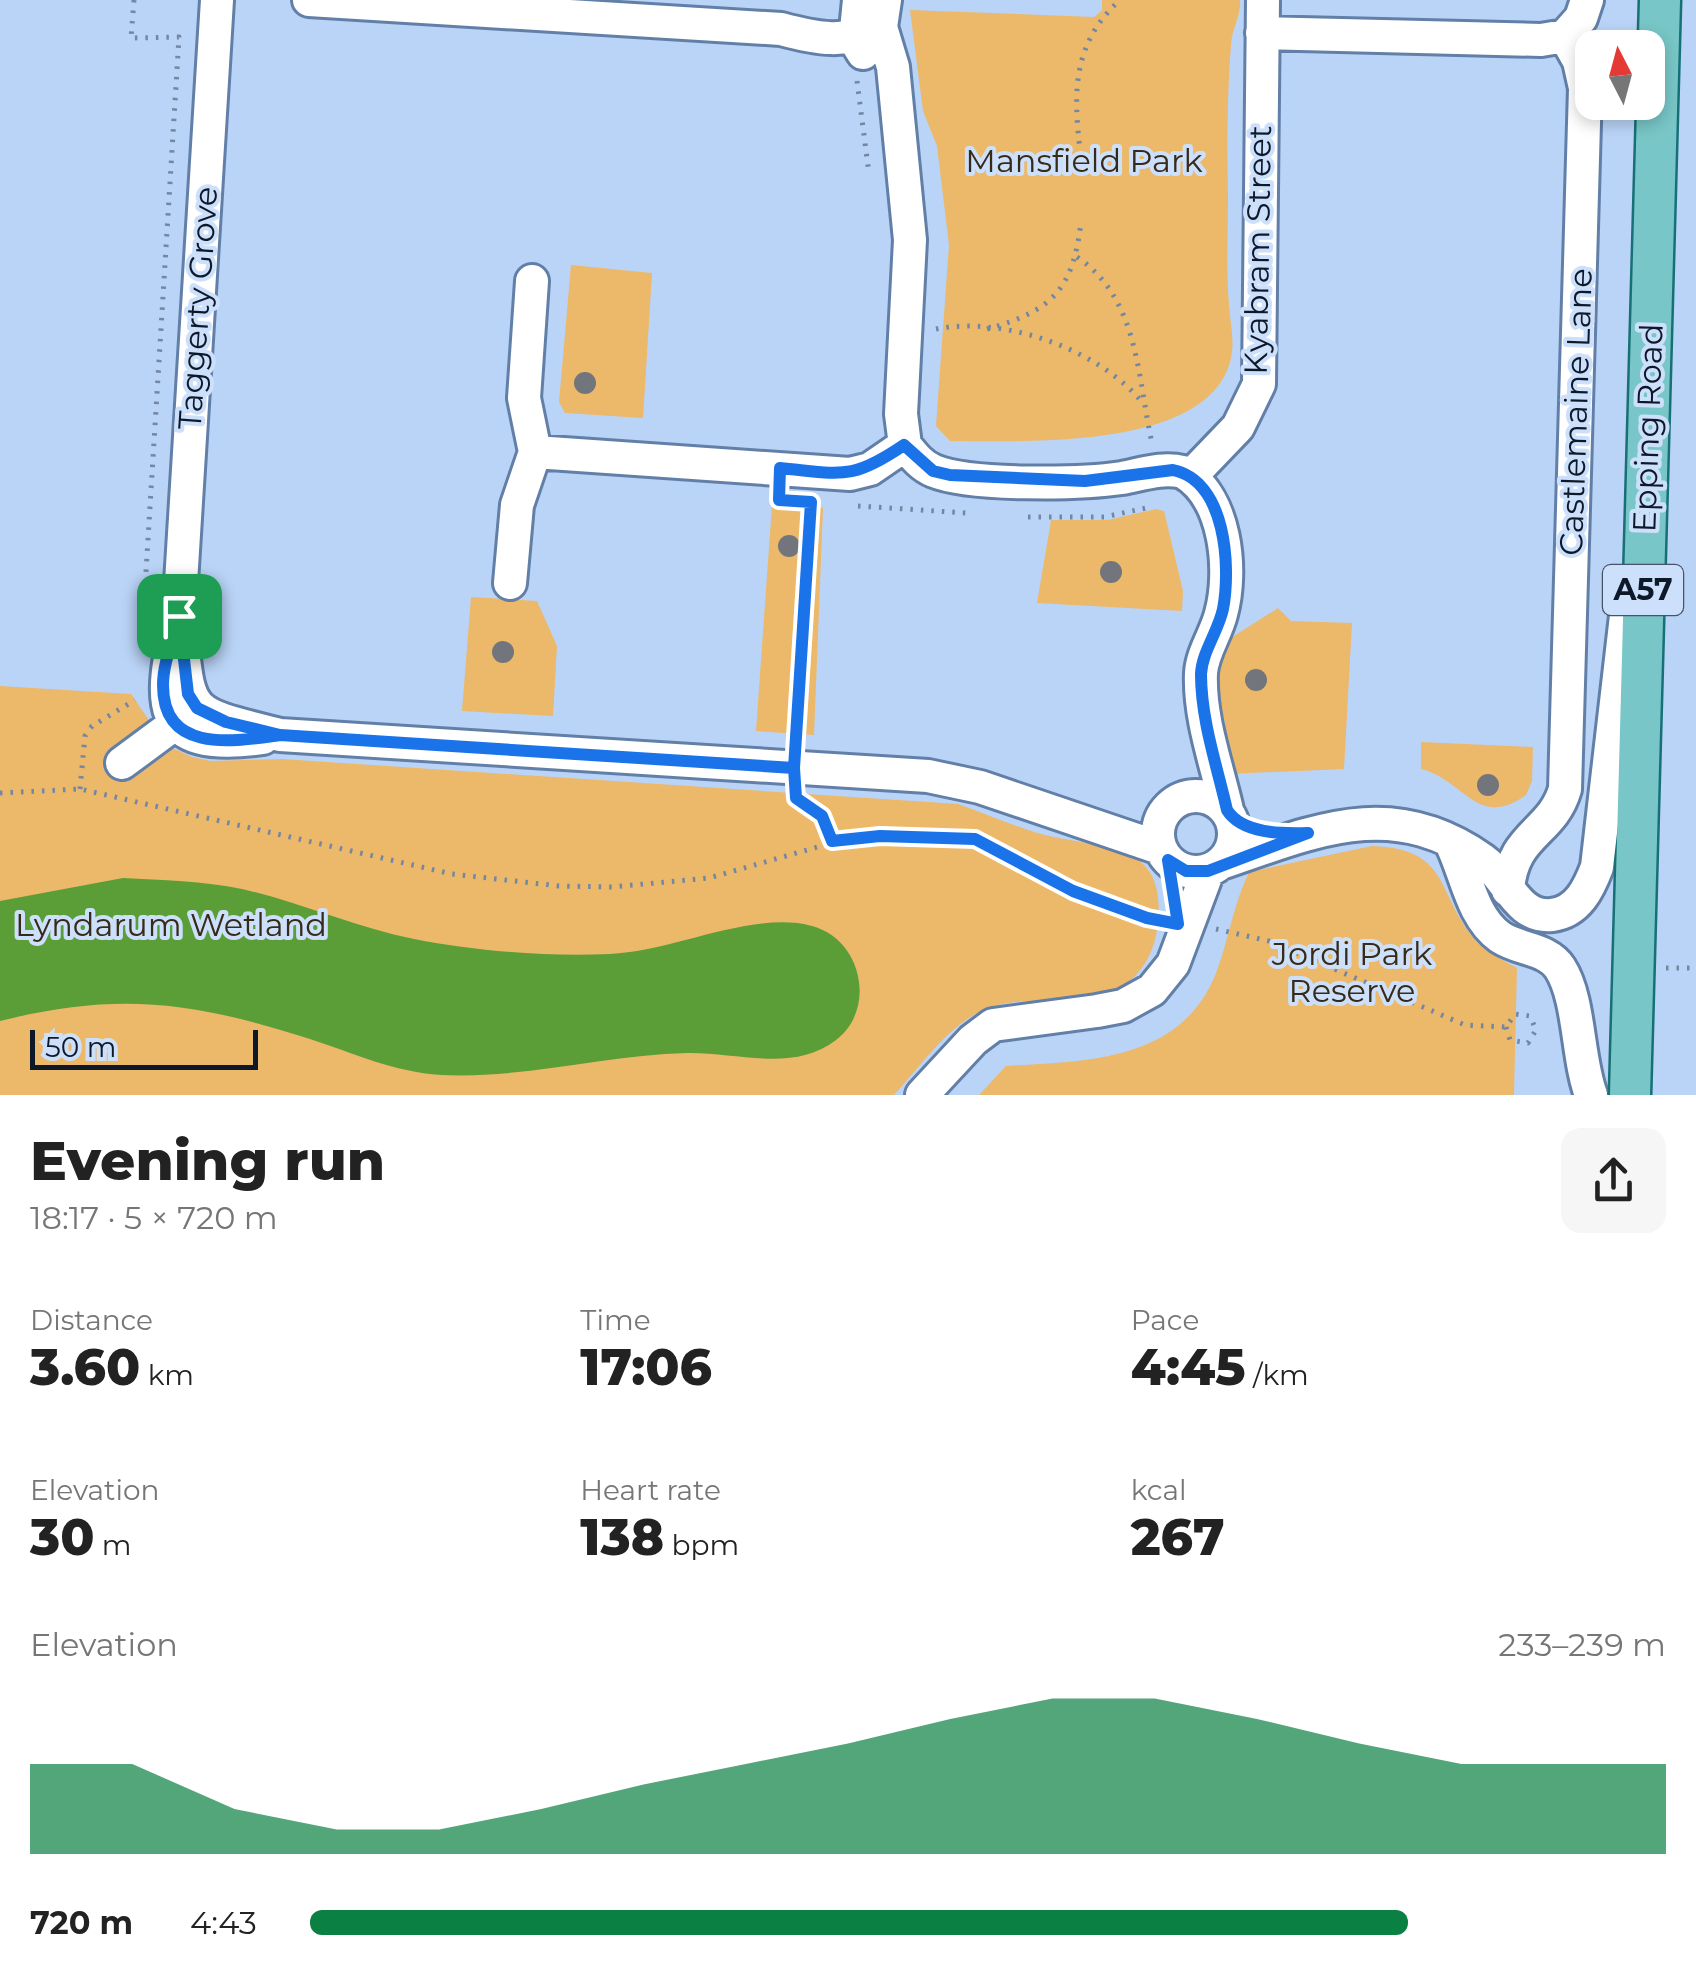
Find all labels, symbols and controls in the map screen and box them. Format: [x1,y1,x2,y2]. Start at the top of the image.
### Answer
north arrow [1575,30,1665,120]
map controls [1575,30,1665,120]
street label: Kyabram Street [1236,125,1279,375]
park label: Mansfield Park [965,141,1203,180]
street label: Taggerty Grove [170,185,225,431]
street label: Castlemaine Lane [1551,268,1600,556]
street label: Epping Road [1624,323,1671,533]
road number: A57 [1603,565,1683,615]
pin [137,574,222,659]
icon: arrive [152,589,207,644]
park label: Lyndarum Wetland [15,905,327,944]
park label: Jordi Park Reserve [1271,934,1432,1010]
scale bar [30,1025,258,1070]
text: 50 m [45,1030,116,1064]
text: Evening run [30,1127,385,1194]
button: share [1561,1128,1666,1233]
text: 18:17 · 5 × 720 m [30,1198,278,1237]
text: Distance [30,1303,153,1337]
text: Time [580,1303,651,1337]
text: Pace [1131,1303,1199,1337]
text: 3.60 [30,1337,140,1398]
text: 17:06 [580,1337,712,1398]
text: 4:45 [1131,1337,1246,1398]
text: km [140,1358,194,1392]
text: /km [1246,1358,1309,1392]
text: Elevation [30,1473,159,1507]
text: Heart rate [580,1473,721,1507]
text: kcal [1131,1473,1187,1507]
text: 30 [30,1507,94,1568]
text: 138 [580,1507,664,1568]
text: 267 [1131,1507,1225,1568]
text: m [94,1528,131,1562]
text: bpm [664,1528,739,1562]
text: Elevation [30,1625,178,1664]
text: 233–239 m [1498,1625,1666,1664]
text: 720 m [30,1903,133,1942]
text: 4:43 [190,1903,257,1942]

